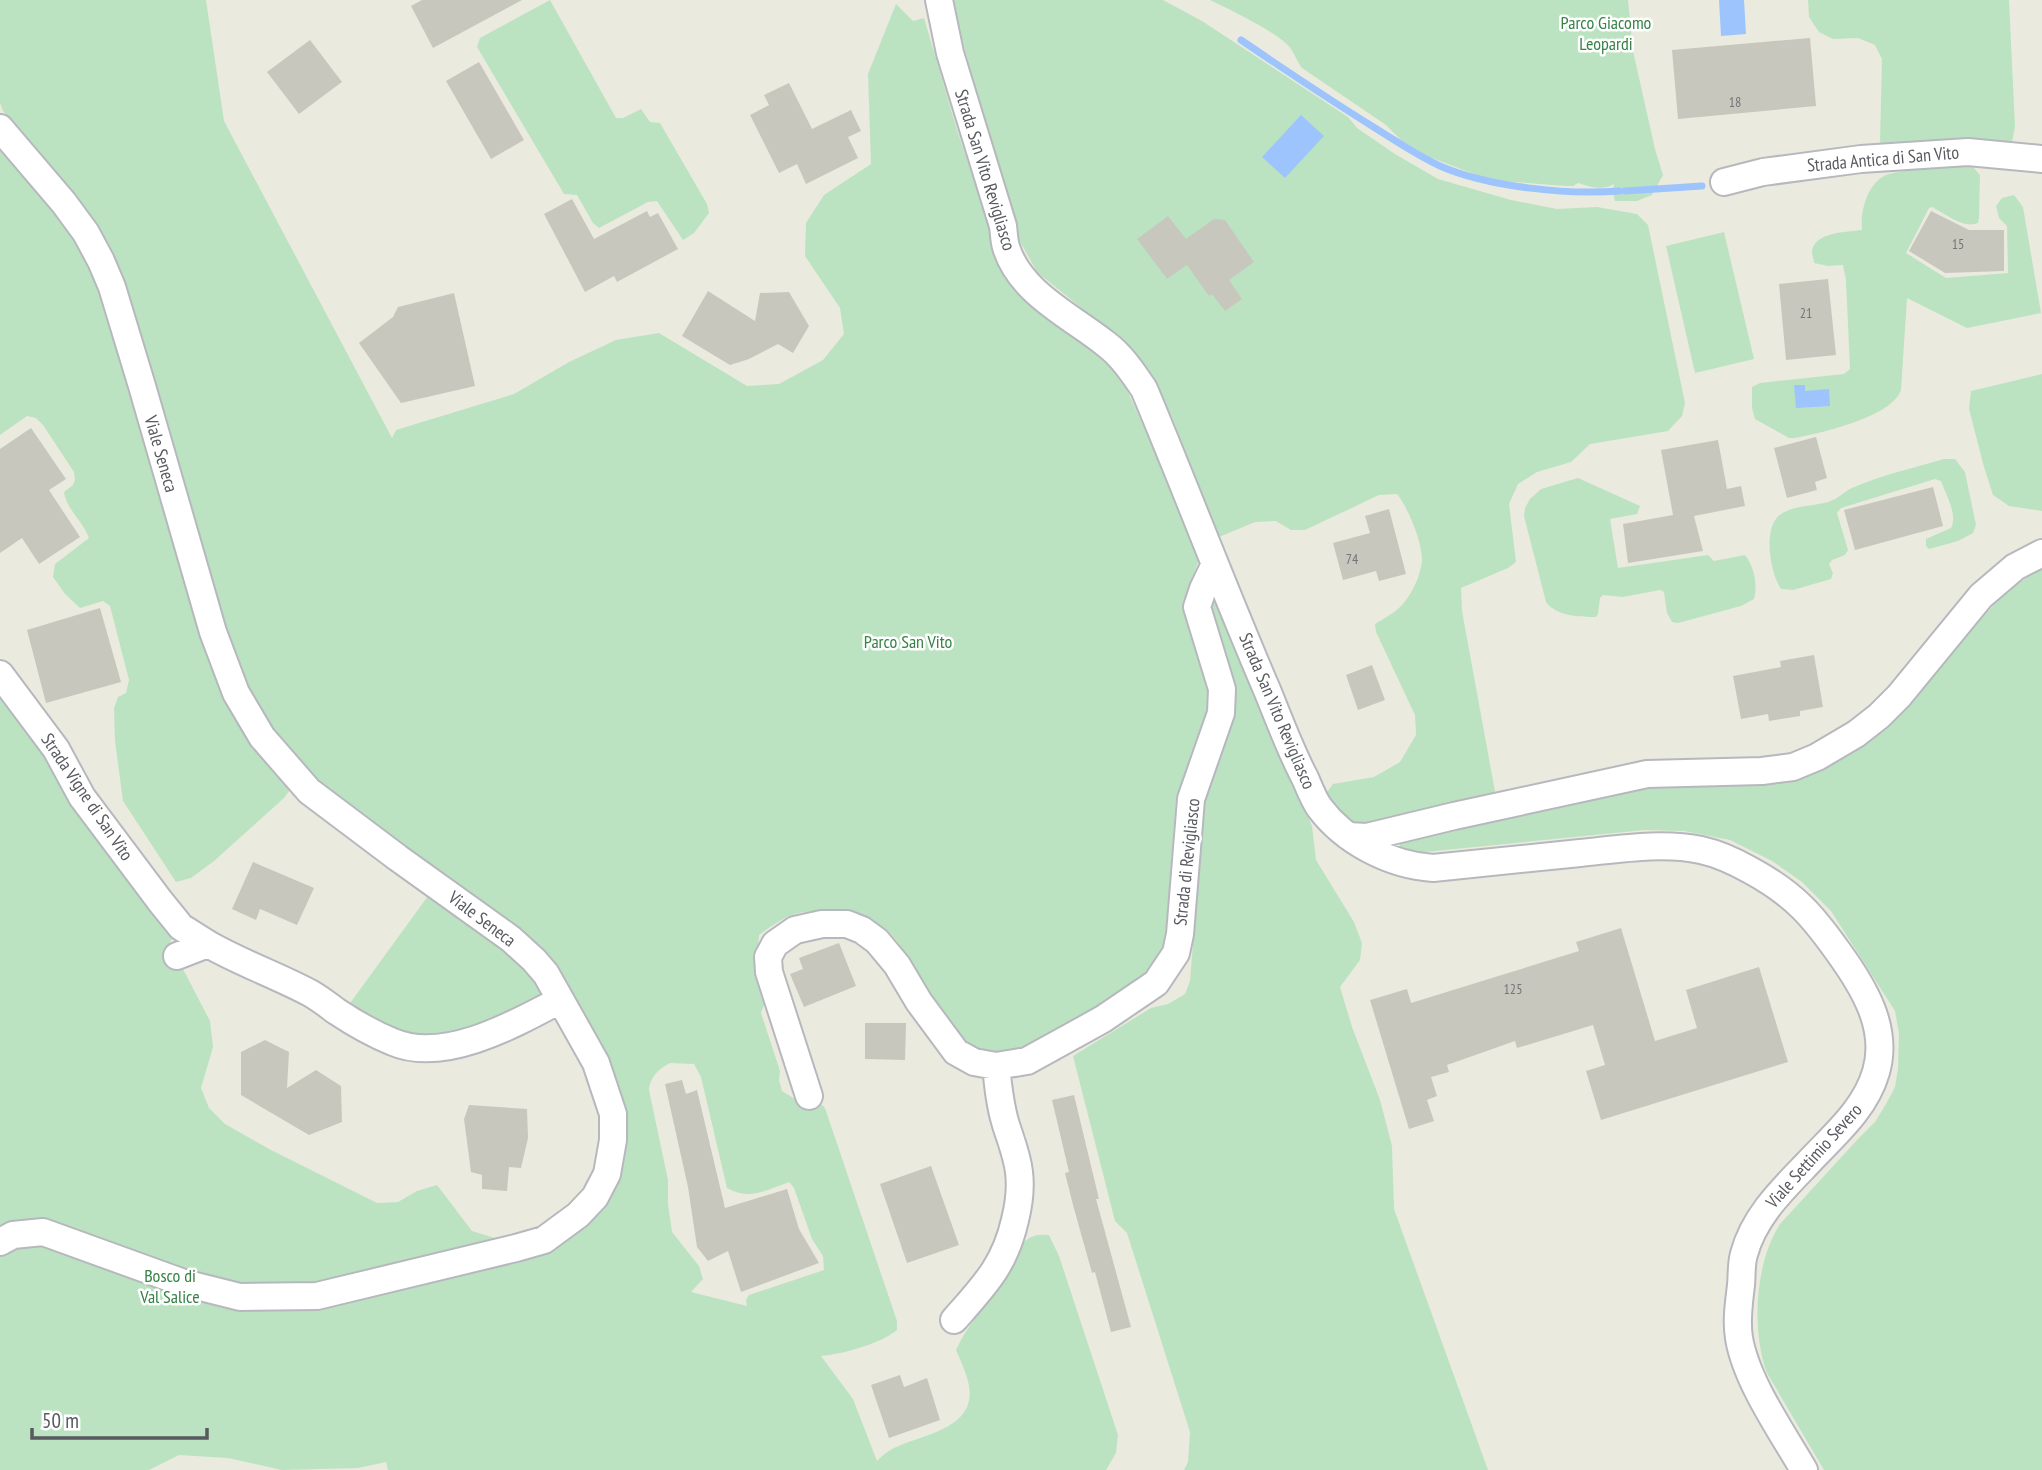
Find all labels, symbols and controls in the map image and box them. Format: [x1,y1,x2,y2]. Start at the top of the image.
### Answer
park label: Parco Giacomo Leopardi [1561,11,1652,55]
street label: Strada San Vito Revigliasco [950,86,1021,253]
house number: 18 [1729,93,1741,111]
street label: Strada Antica di San Vito [1806,140,1960,177]
house number: 15 [1952,235,1964,253]
house number: 21 [1800,304,1812,322]
street label: Viale Seneca [139,412,183,495]
house number: 74 [1346,550,1359,568]
street label: Strada San Vito Revigliasco [1234,629,1321,793]
park label: Parco San Vito [864,630,952,653]
street label: Strada Vigne di San Vito [36,729,139,865]
street label: Strada di Revigliasco [1168,797,1205,927]
street label: Viale Seneca [443,885,521,952]
house number: 125 [1504,980,1522,998]
street label: Viale Settimio Severo [1760,1098,1867,1214]
park label: Bosco di Val Salice [139,1264,200,1308]
scale bar [32,1396,206,1440]
text: 50 m [42,1407,79,1434]

